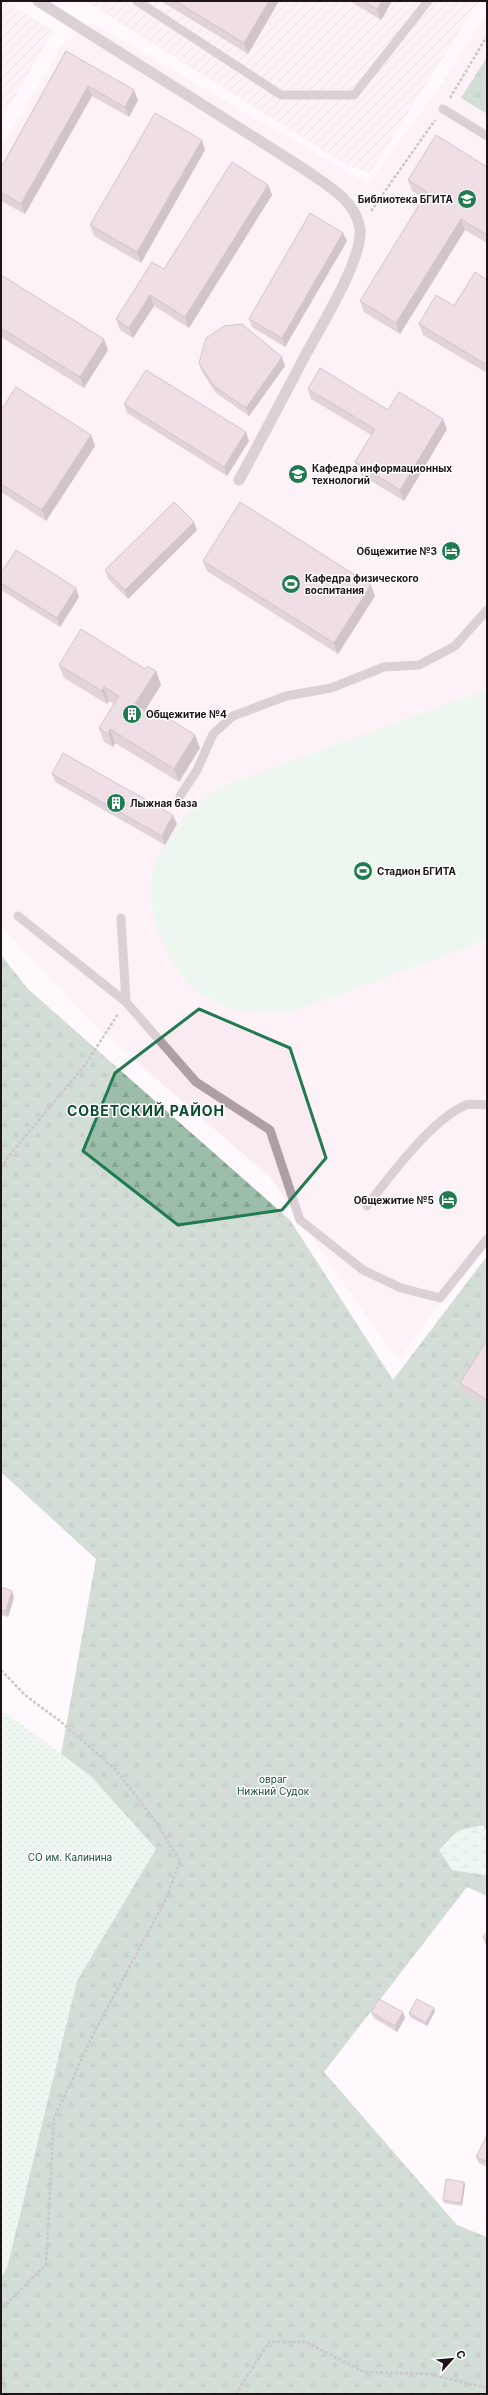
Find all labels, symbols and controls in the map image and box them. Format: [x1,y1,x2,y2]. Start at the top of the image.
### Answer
school or university icon: Библиотека БГИТА [456,188,478,210]
place label: Библиотека БГИТА [358,193,454,205]
place label: Кафедра информационных технологий [312,462,452,486]
school or university icon: Кафедра информационных технологий [287,463,309,485]
hotel icon: Общежитие №3 [440,540,462,562]
place label: Общежитие №3 [357,545,437,557]
place label: Кафедра физического воспитания [305,572,419,596]
sports icon: Кафедра физического воспитания [280,573,302,595]
building icon: Общежитие №4 [121,703,143,725]
place label: Общежитие №4 [146,708,227,720]
building icon: Лыжная база [105,792,127,814]
place label: Лыжная база [130,797,197,809]
sports icon: Стадион БГИТА [352,860,374,882]
place label: Стадион БГИТА [377,865,457,877]
district label: СОВЕТСКИЙ РАЙОН [67,1101,225,1119]
hotel icon: Общежитие №5 [437,1189,459,1211]
place label: Общежитие №5 [354,1194,434,1206]
park label: овраг Нижний Судок [237,1773,310,1797]
park label: СО им. Калинина [28,1851,112,1863]
north arrow [432,2339,472,2379]
text: С [453,2348,469,2361]

